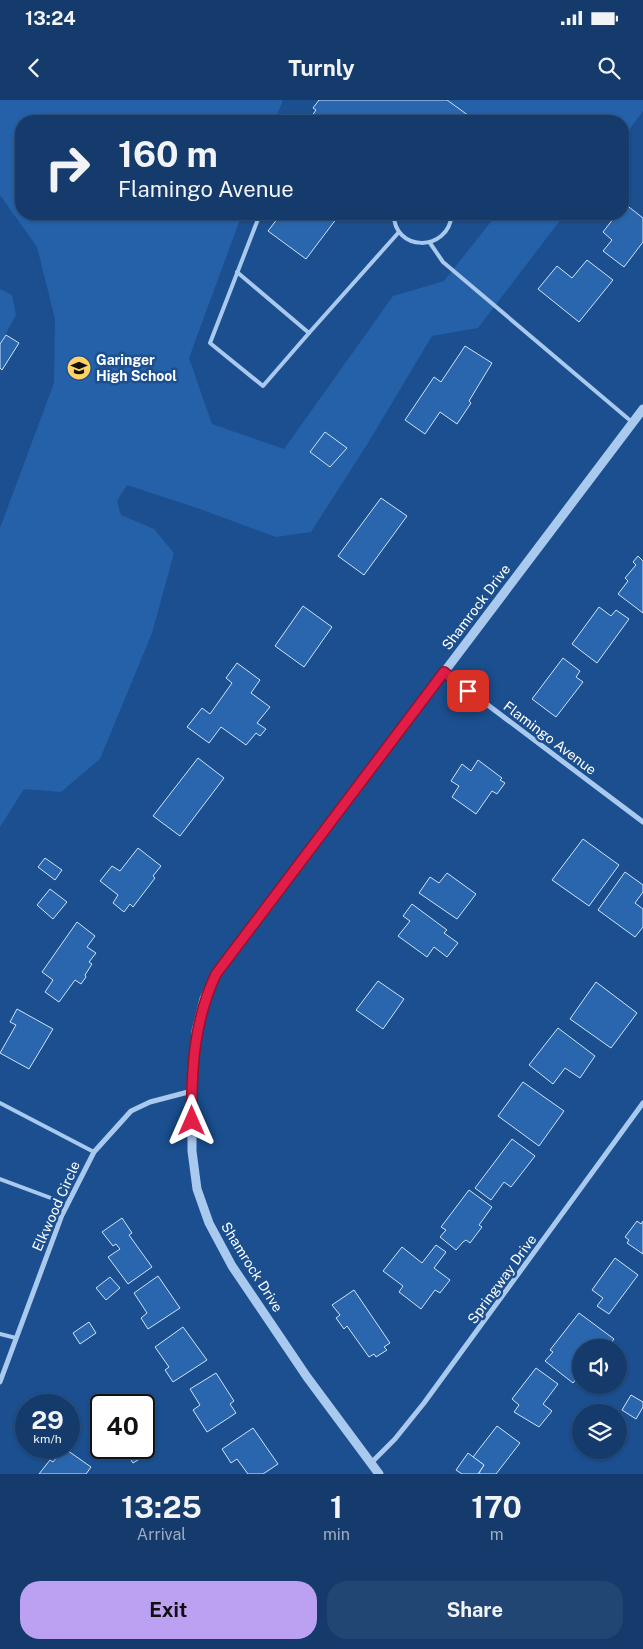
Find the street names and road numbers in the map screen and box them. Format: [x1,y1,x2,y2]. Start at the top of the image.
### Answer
street label: Shamrock Drive [439,561,513,653]
street label: Flamingo Avenue [501,698,599,778]
street label: Elkwood Circle [29,1158,83,1254]
street label: Shamrock Drive [218,1219,286,1315]
street label: Springway Drive [464,1231,540,1327]

